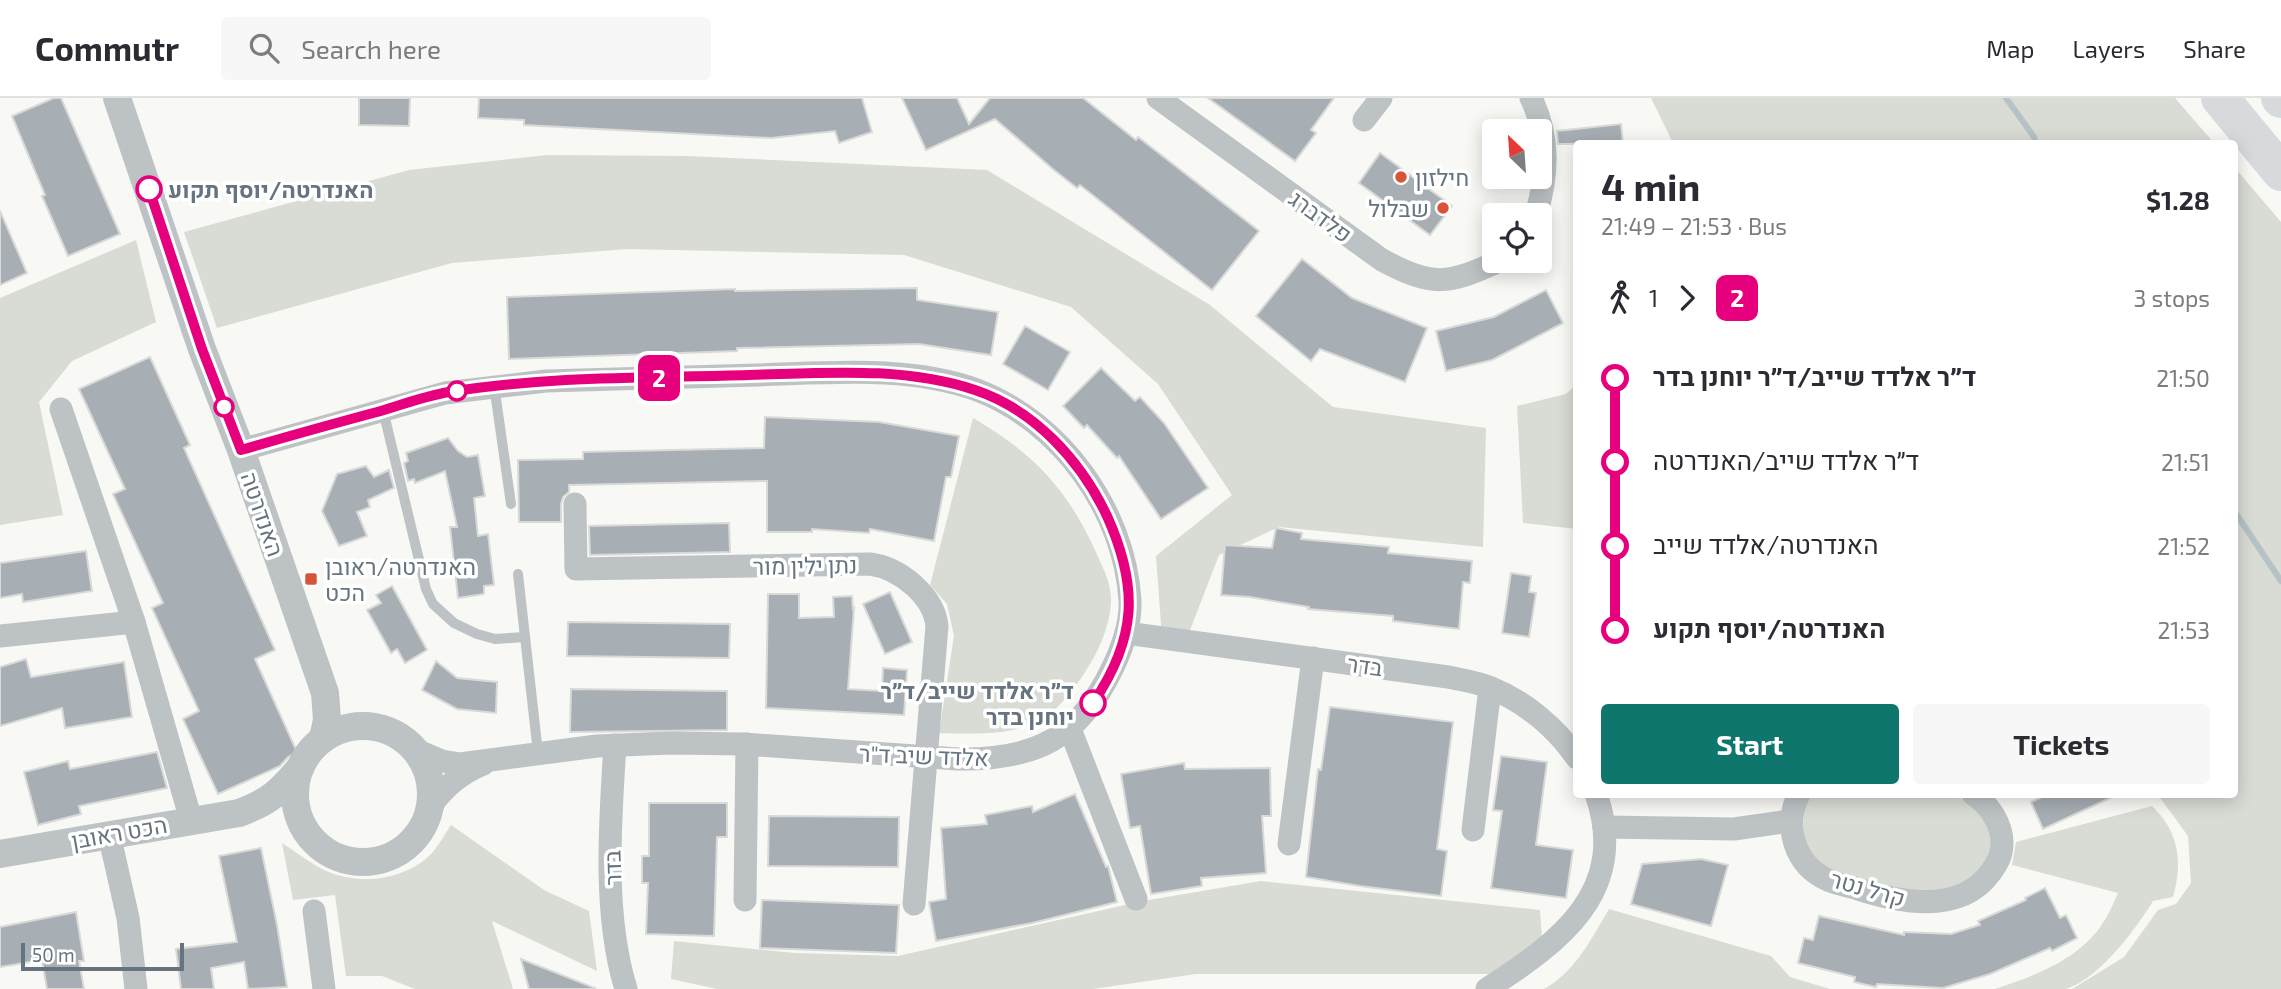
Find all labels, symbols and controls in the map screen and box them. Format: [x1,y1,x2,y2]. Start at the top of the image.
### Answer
search box [221,17,711,80]
text: Commutr [35,28,179,68]
icon: search [245,29,283,67]
text: Search here [301,33,441,64]
text: Map [1986,34,2034,63]
text: Layers [2072,34,2145,63]
text: Share [2183,34,2246,63]
north arrow [1482,119,1552,189]
map controls [1482,119,1552,273]
place label: חילזון [1415,163,1469,191]
text: 4 min [1601,163,1700,209]
marker: חילזון [1393,169,1409,185]
place label: האנדרטה/יוסף תקוע [168,175,374,203]
marker: האנדרטה/יוסף תקוע [136,176,162,202]
street label: פלדברג [1284,184,1358,248]
text: $1.28 [2146,184,2210,215]
place label: שבלול [1368,194,1429,222]
marker: שבלול [1435,200,1451,216]
button: locate [1482,203,1552,273]
text: 21:49 – 21:53 · Bus [1601,212,1787,240]
icon: walk [1601,279,1639,317]
icon: forward [1668,279,1706,317]
text: 2 [1730,283,1744,312]
text: 1 [1649,284,1658,312]
text: 3 stops [2134,284,2210,312]
line badge: 2 [636,355,682,401]
text: ד״ר אלדד שייב/ד״ר יוחנן בדר [1653,360,1976,391]
text: 2 [652,363,666,392]
text: 21:50 [2156,364,2210,392]
unlabelled marker [447,381,467,401]
unlabelled marker [214,397,234,417]
text: ד״ר אלדד שייב/האנדרטה [1653,444,1919,475]
text: 21:51 [2161,448,2210,476]
street label: האנדרטה [236,468,290,560]
text: האנדרטה/אלדד שייב [1653,528,1878,559]
text: 21:52 [2157,532,2210,560]
street label: נתן ילין מור [752,550,858,580]
place label: האנדרטה/ראובן הכט [325,552,476,606]
marker: האנדרטה/ראובן הכט [303,571,319,587]
text: האנדרטה/יוסף תקוע [1653,612,1885,643]
text: 21:53 [2157,616,2210,644]
street label: בדר [1346,649,1384,681]
place label: ד״ר אלדד שייב/ד״ר יוחנן בדר [881,676,1074,730]
marker: ד״ר אלדד שייב/ד״ר יוחנן בדר [1080,690,1106,716]
button: Start [1601,704,1899,784]
button: Tickets [1913,704,2210,784]
street label: אלדד שיב ד"ר [859,739,989,771]
street label: הכט ראובן [69,810,169,854]
street label: בדר [597,850,627,886]
street label: קרל נטר [1827,864,1909,912]
scale bar [21,940,184,972]
text: 50 m [32,943,75,966]

